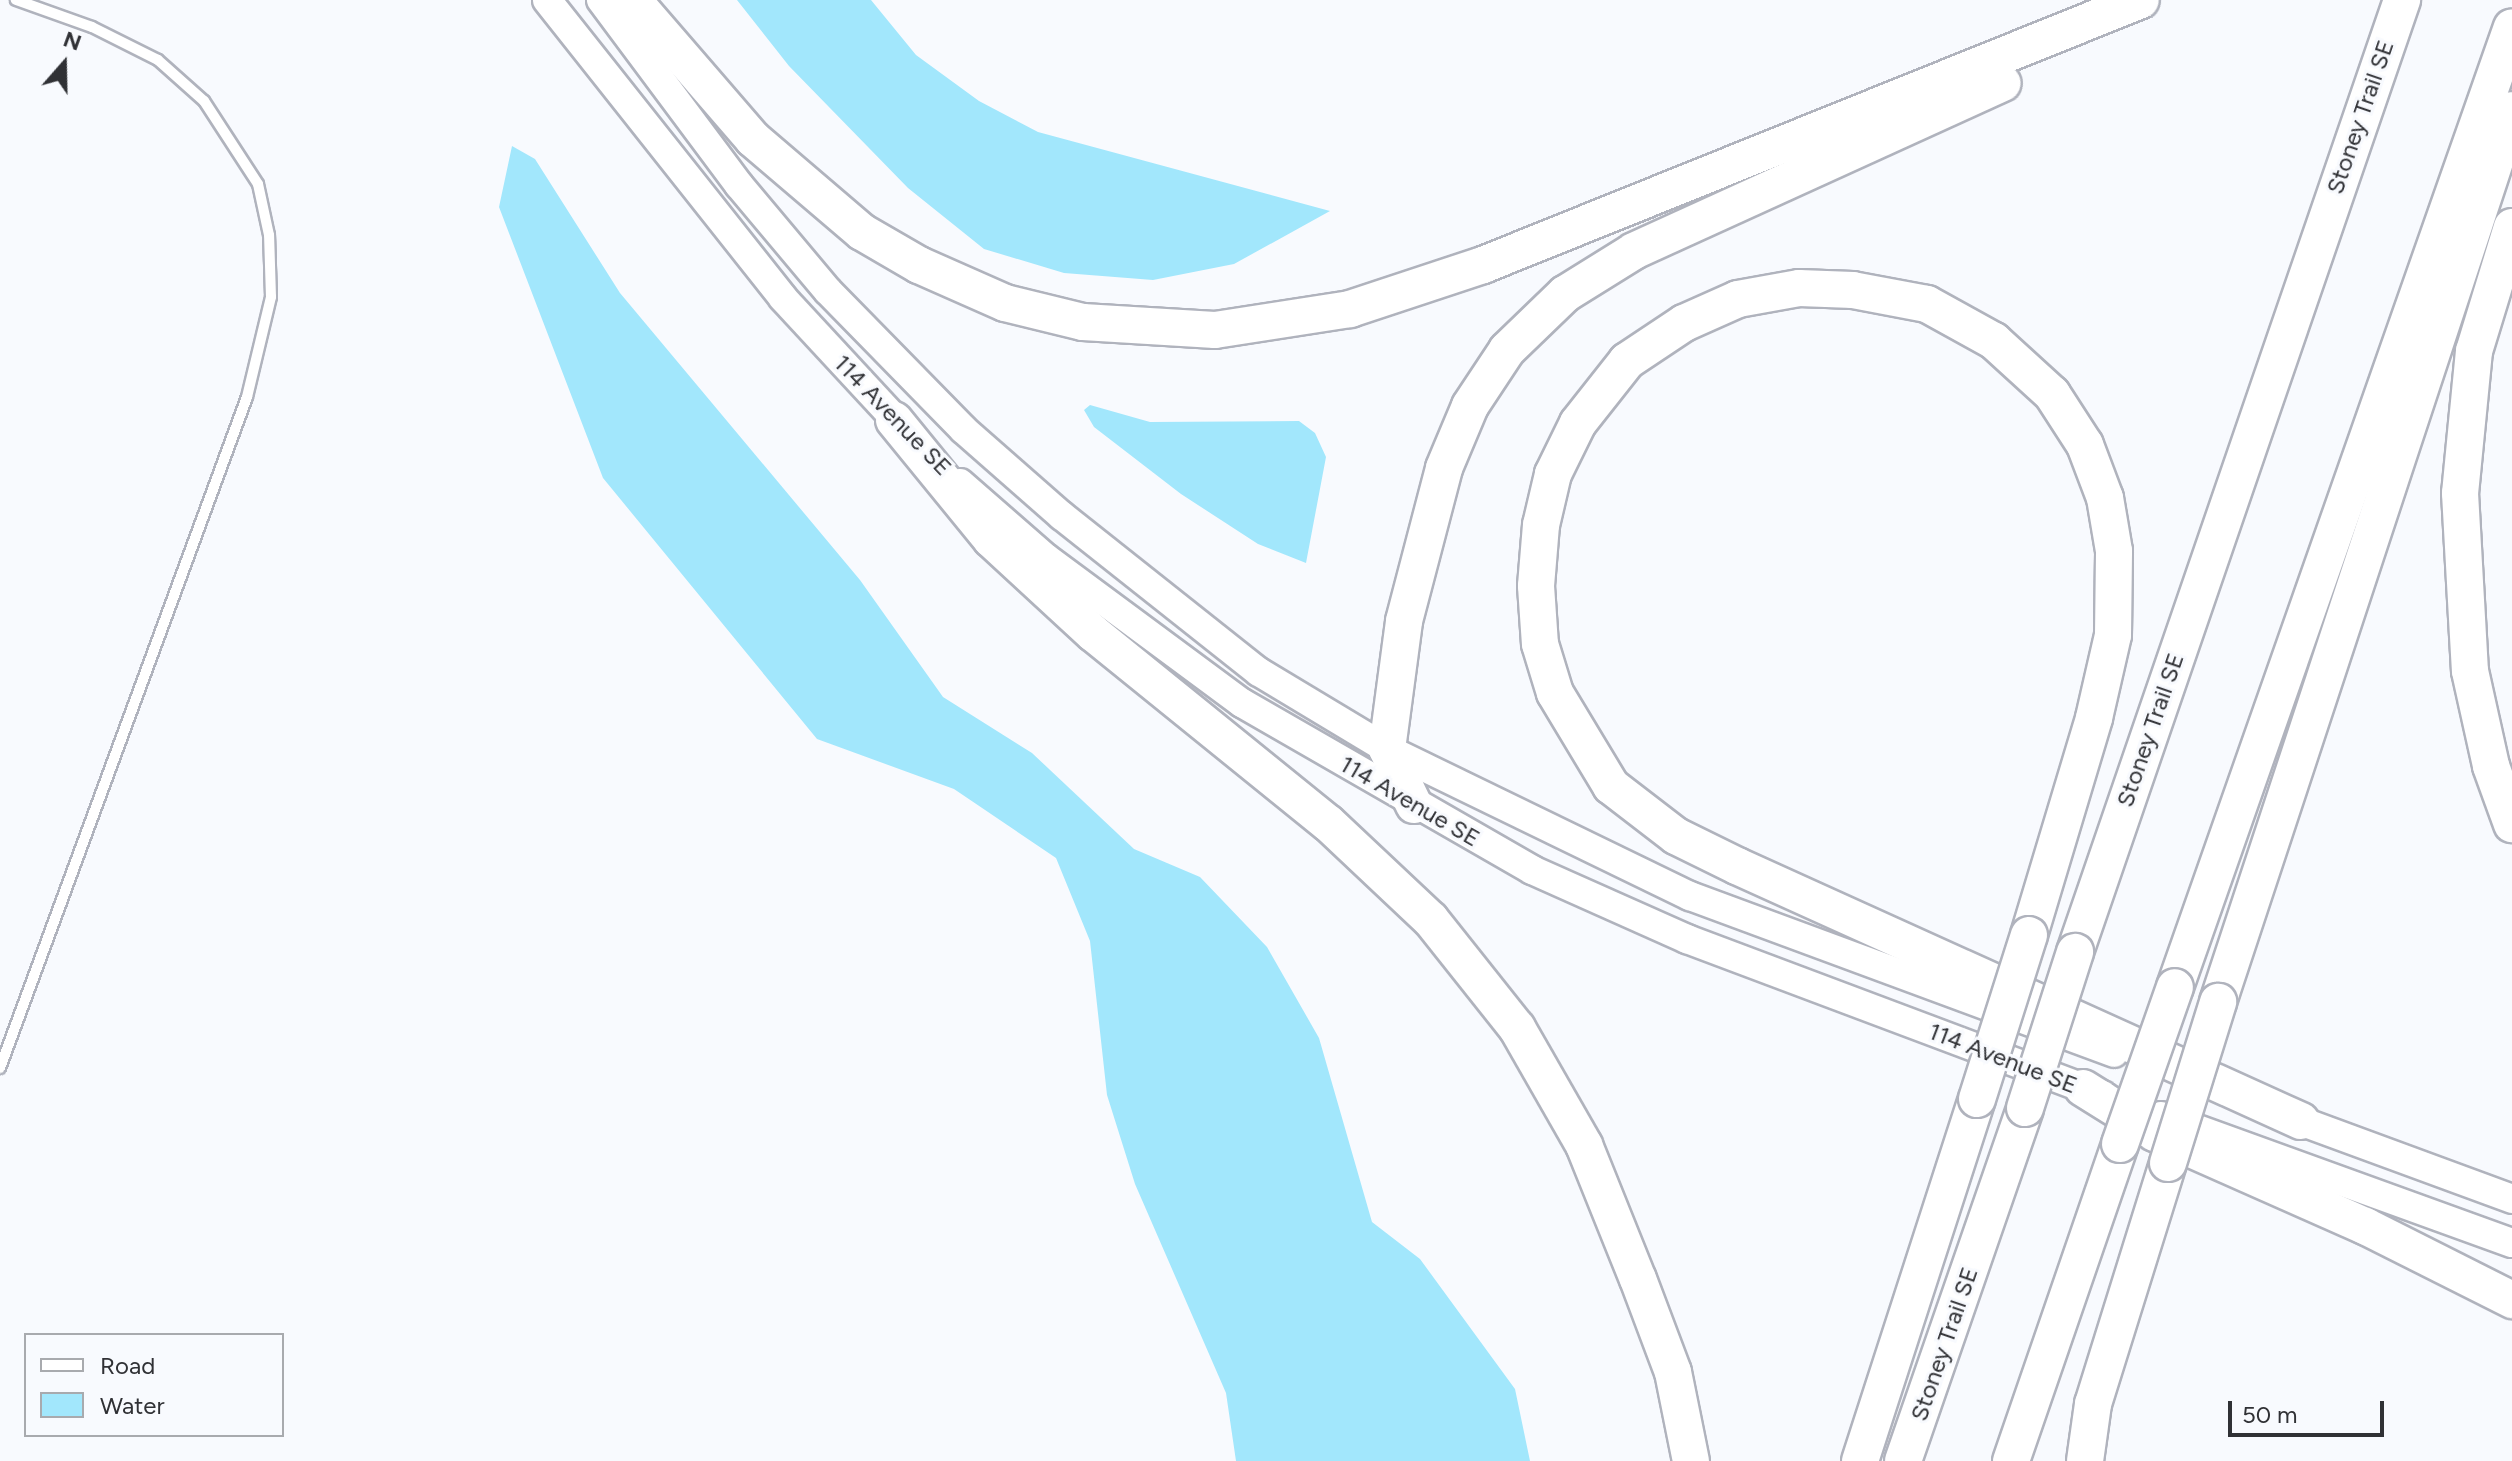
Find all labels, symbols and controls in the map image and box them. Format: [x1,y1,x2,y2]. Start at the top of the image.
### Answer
north arrow [24,24,104,104]
text: N [60,25,85,57]
street label: Stoney Trail SE [2320,36,2400,198]
street label: 114 Avenue SE [828,349,958,481]
street label: Stoney Trail SE [2110,649,2190,811]
street label: 114 Avenue SE [1335,749,1485,853]
street label: 114 Avenue SE [1925,1016,2081,1100]
street label: Stoney Trail SE [1904,1263,1984,1425]
legend [24,1333,284,1437]
text: Road [100,1351,155,1380]
scale bar [2232,1385,2388,1435]
text: Water [100,1391,165,1420]
text: 50 m [2242,1400,2298,1429]

